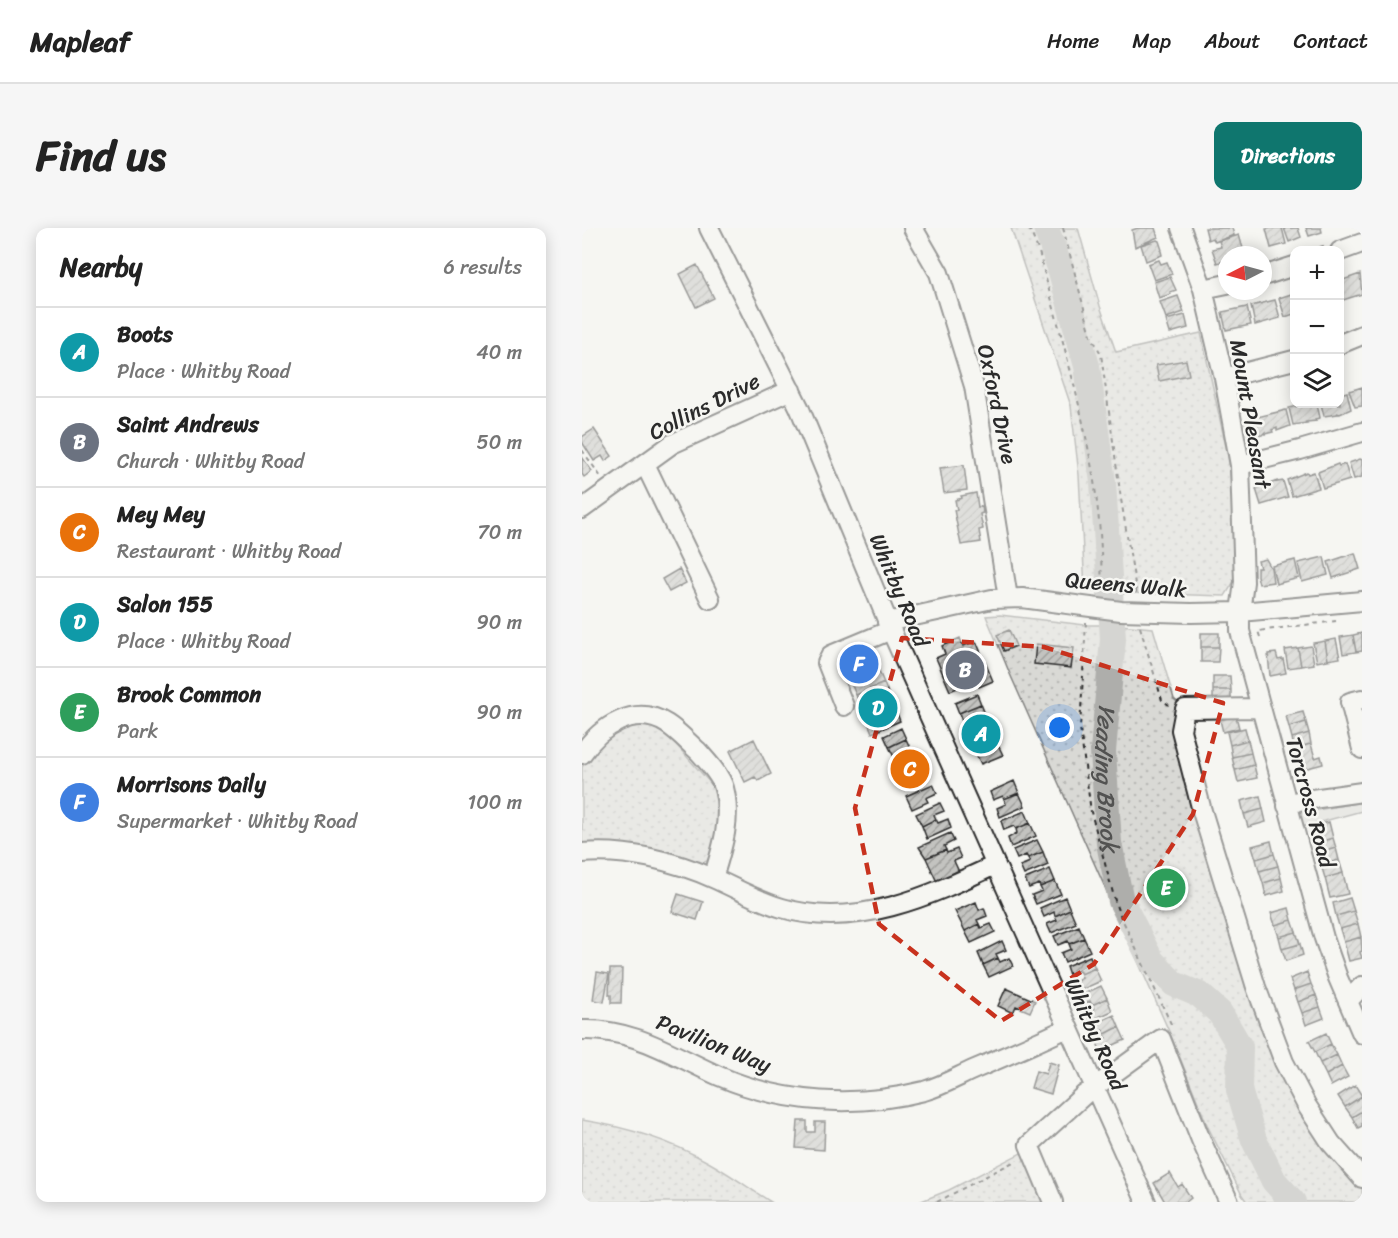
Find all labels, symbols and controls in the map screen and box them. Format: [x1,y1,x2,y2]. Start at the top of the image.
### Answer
text: Mapleaf [30,17,130,66]
text: Home [1047,22,1099,60]
text: Map [1132,22,1171,60]
text: About [1204,22,1261,60]
text: Contact [1294,22,1368,60]
text: Find us [36,119,166,193]
button: Directions [1214,122,1362,190]
text: Nearby [60,244,142,290]
north arrow [1218,246,1272,300]
map controls [1290,246,1344,408]
button: + [1290,246,1344,300]
text: 6 results [443,250,522,285]
button: − [1290,300,1344,354]
text: Boots [117,315,173,354]
text: A [73,335,86,370]
text: 40 m [476,335,522,370]
street label: Mount Pleasant [1218,336,1283,493]
street label: Oxford Drive [966,341,1029,468]
text: Place · Whitby Road [117,354,290,389]
button: layers [1290,354,1344,408]
street label: Collins Drive [641,362,767,451]
text: Saint Andrews [117,405,259,444]
text: B [73,425,86,460]
text: 50 m [477,425,522,460]
text: Church · Whitby Road [117,444,304,479]
text: Mey Mey [117,495,205,534]
text: C [73,515,86,550]
text: 70 m [477,515,522,550]
street label: Whitby Road [858,527,942,654]
text: Restaurant · Whitby Road [117,534,341,569]
street label: Queens Walk [1064,560,1189,609]
text: Salon 155 [117,585,213,624]
text: D [74,605,85,640]
text: 90 m [477,605,522,640]
text: Place · Whitby Road [117,624,290,659]
pin: F [840,642,878,686]
pin: B [946,648,985,692]
text: Brook Common [117,675,261,714]
pin: D [858,686,898,730]
text: E [74,695,85,730]
text: 90 m [477,695,522,730]
water label: Yeading Brook [1081,703,1132,859]
pin: A [962,712,1000,756]
your location [1045,713,1074,742]
text: Park [117,714,158,749]
street label: Torcross Road [1274,732,1347,873]
pin: C [890,746,930,792]
text: Morrisons Daily [117,765,266,804]
text: F [74,785,85,820]
text: 100 m [468,785,522,820]
text: Supermarket · Whitby Road [117,804,357,839]
pin: E [1146,866,1186,910]
street label: Whitby Road [1053,971,1138,1098]
street label: Pavilion Way [650,1003,778,1084]

